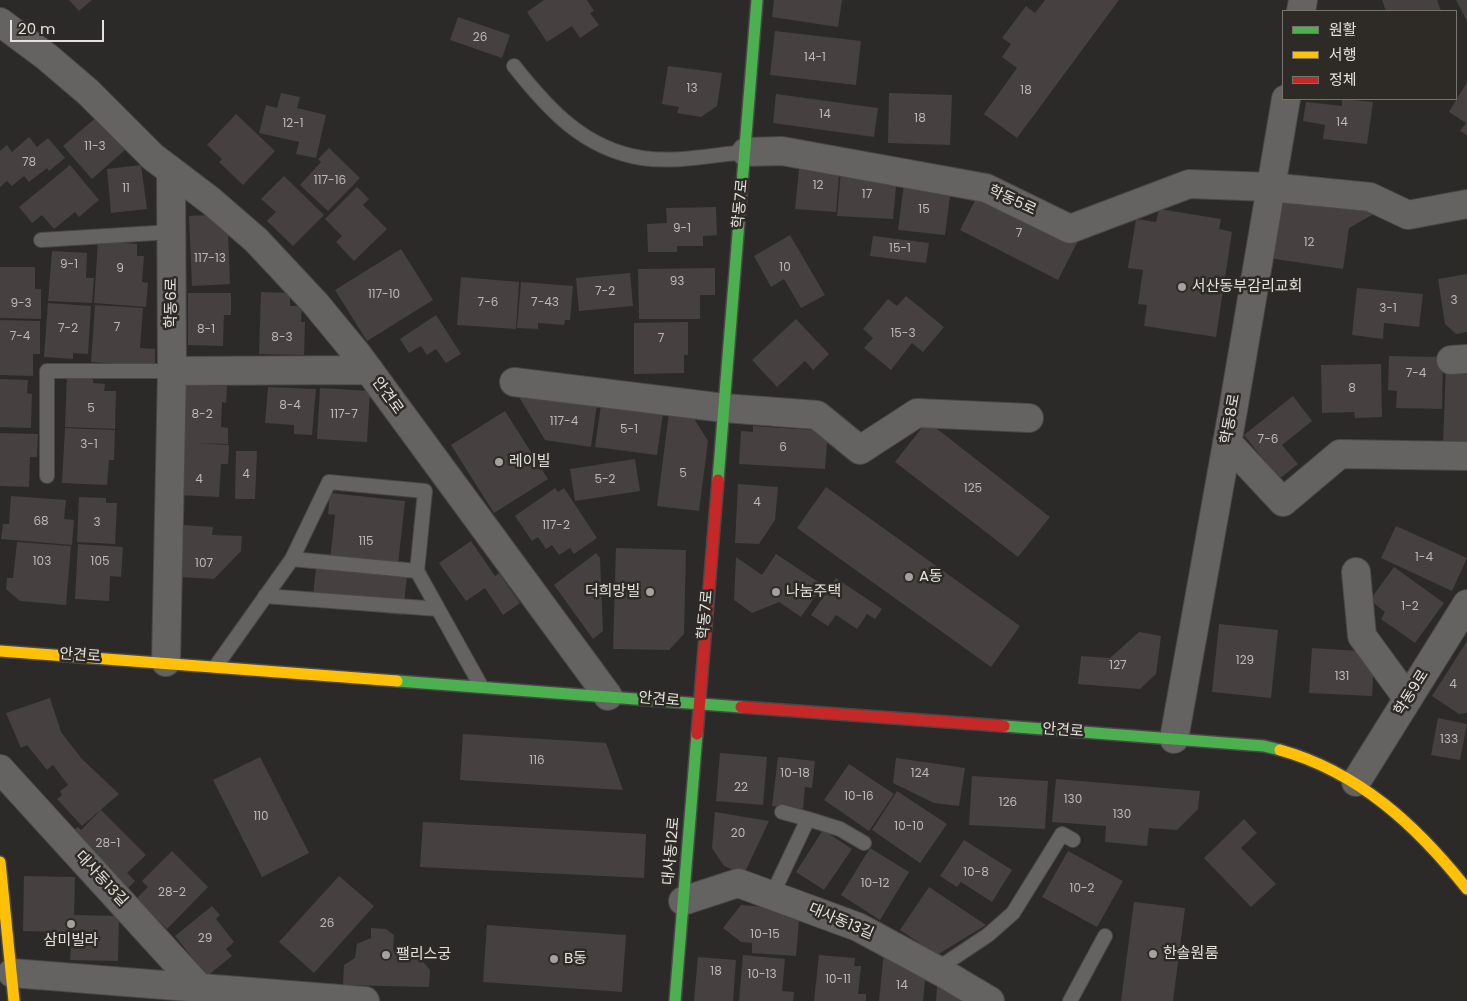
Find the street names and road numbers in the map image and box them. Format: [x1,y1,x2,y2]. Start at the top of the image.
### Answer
street label: 학동7로 [730,179,752,229]
street label: 학동5로 [985,182,1039,220]
street label: 학동6로 [163,278,181,328]
street label: 안견로 [368,374,406,418]
street label: 학동8로 [1218,392,1244,446]
street label: 학동7로 [695,590,717,640]
street label: 안견로 [59,646,101,666]
street label: 학동9로 [1391,667,1433,719]
street label: 안견로 [638,689,680,711]
street label: 안견로 [1042,721,1084,741]
street label: 대사동12로 [660,816,684,886]
street label: 대사동13길 [71,848,131,910]
street label: 대사동13길 [806,900,876,944]

